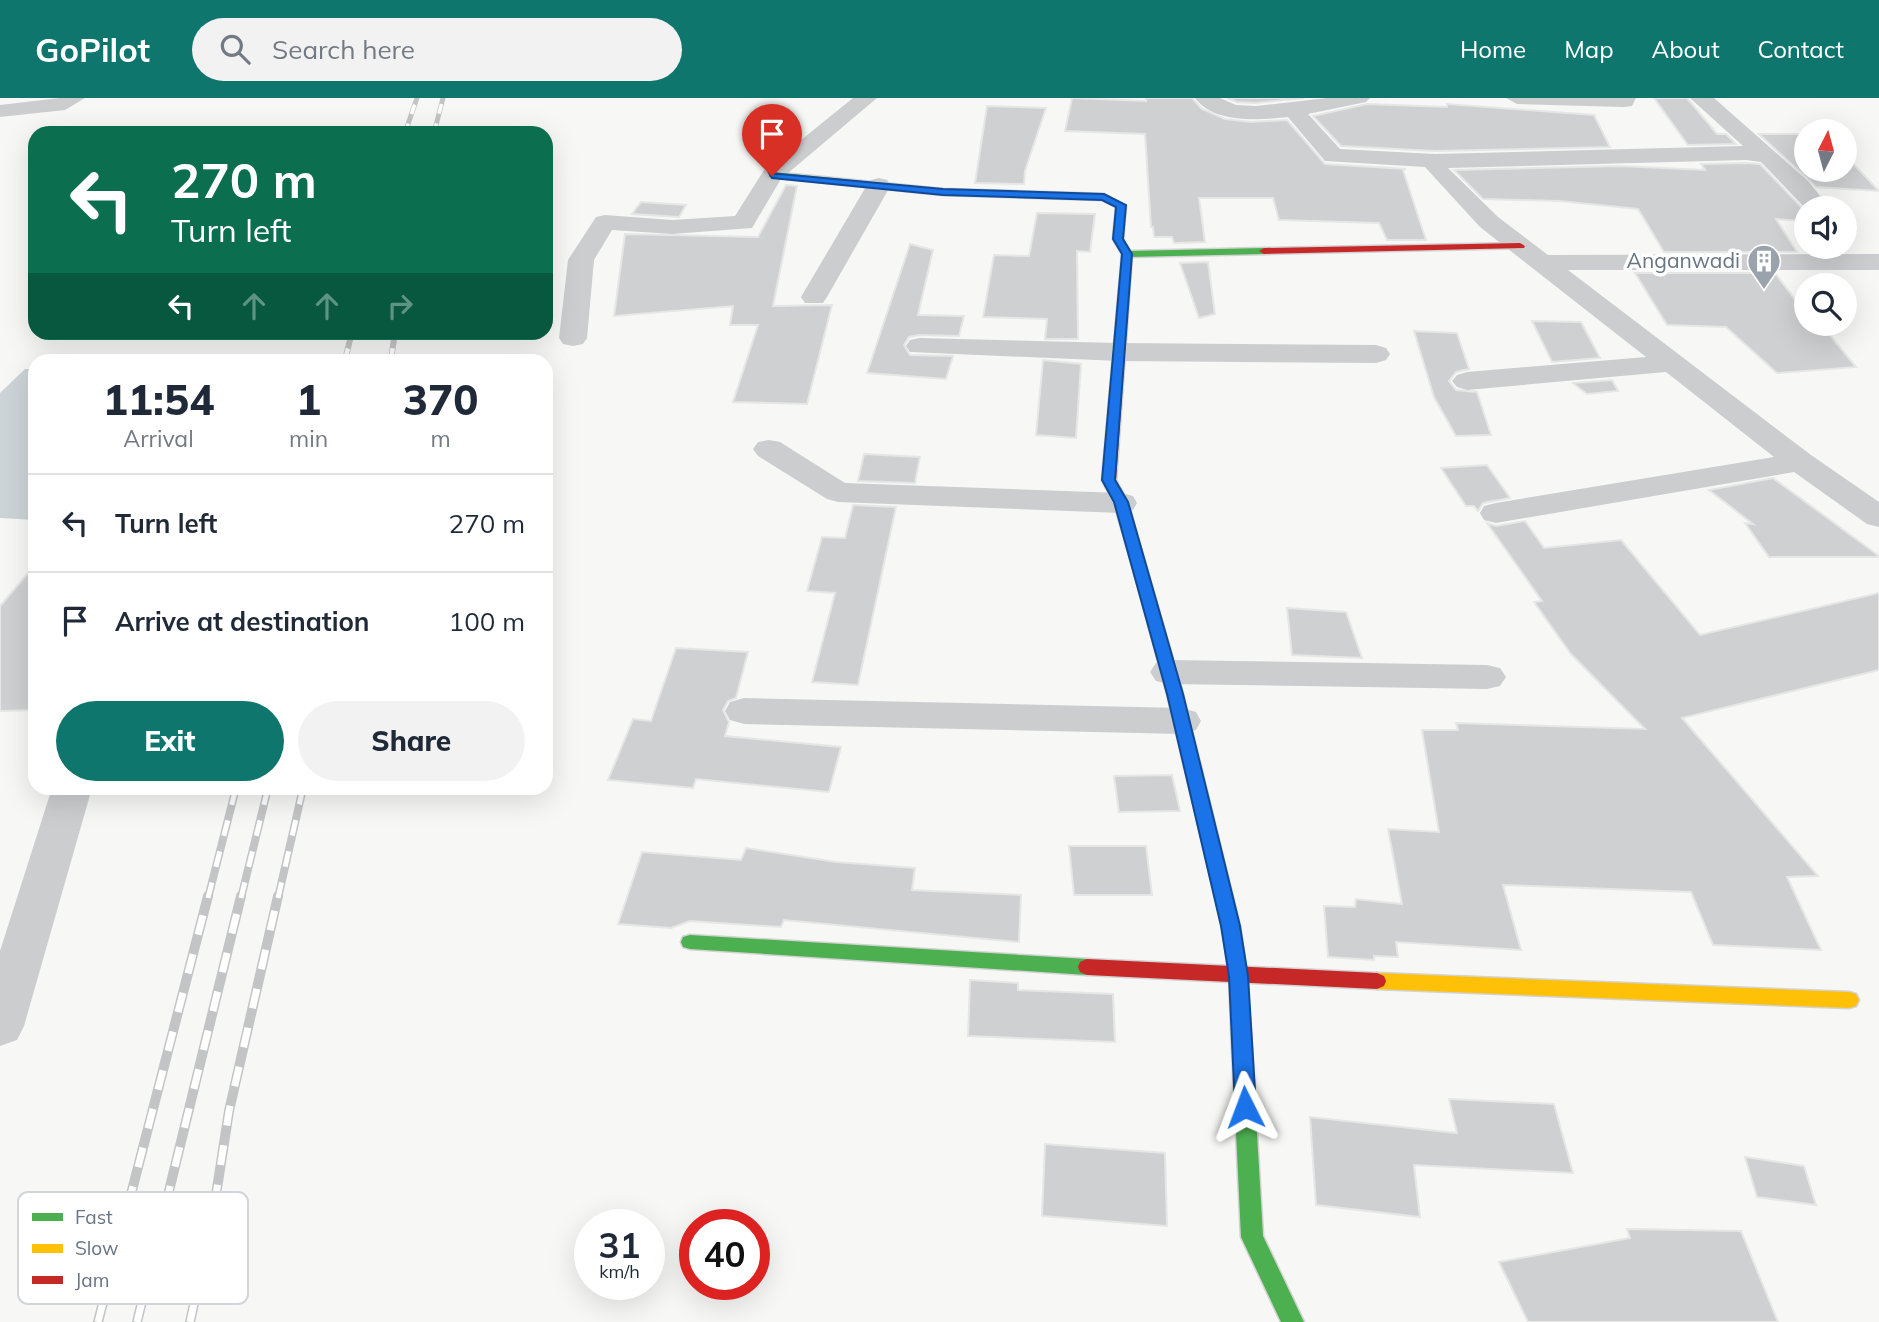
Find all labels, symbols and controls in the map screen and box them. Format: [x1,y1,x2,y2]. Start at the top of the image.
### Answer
search box [192,18,682,81]
text: GoPilot [35,29,150,70]
icon: search [216,30,254,68]
text: Search here [272,33,415,66]
text: Home [1460,34,1526,64]
text: Map [1564,34,1614,64]
text: About [1652,34,1720,64]
text: Contact [1758,34,1844,64]
pin [742,104,802,176]
icon: arrive [753,115,791,153]
north arrow [1794,119,1857,182]
map controls [1794,119,1857,336]
text: 270 m [171,149,317,210]
icon: left [56,154,147,245]
button: sound [1794,196,1857,259]
text: Turn left [171,210,291,250]
building icon: Anganwadi [1745,242,1783,291]
place label: Anganwadi [1627,247,1740,273]
button: search [1794,273,1857,336]
icon: left [162,287,200,325]
icon: ahead [235,287,273,325]
icon: ahead [308,287,346,325]
icon: right [381,287,419,325]
text: 11:54 [103,373,214,426]
text: 1 [296,373,321,426]
text: 370 [403,373,478,426]
text: Arrival [123,424,194,453]
text: min [289,424,328,453]
text: m [430,424,451,453]
icon: left [56,504,94,542]
text: Turn left [115,507,217,540]
text: 270 m [449,507,525,540]
icon: arrive [56,602,94,640]
text: Arrive at destination [115,605,370,638]
text: 100 m [449,605,525,638]
button: Exit [56,701,284,781]
button: Share [298,701,525,781]
position arrow [1208,1070,1282,1144]
legend [18,1192,248,1304]
text: Fast [75,1205,113,1229]
speed limit sign: 40 [679,1209,770,1300]
text: 31 [598,1223,641,1267]
text: Slow [75,1236,119,1260]
text: km/h [599,1260,640,1283]
text: Jam [75,1268,109,1292]

